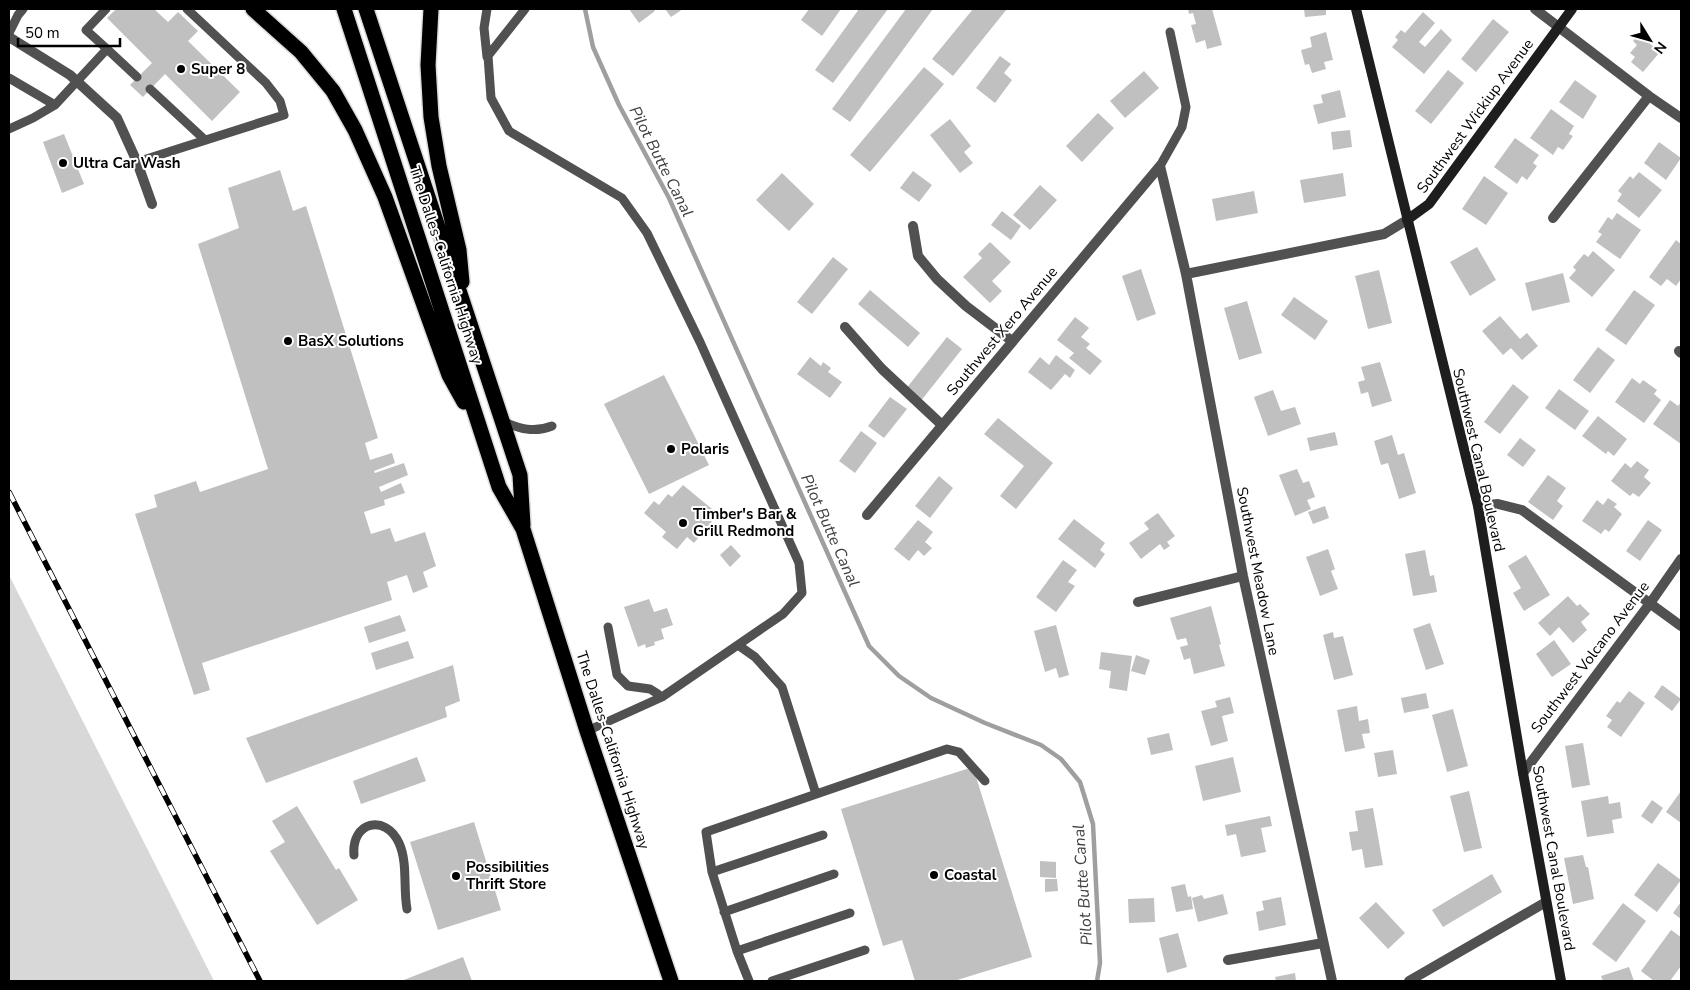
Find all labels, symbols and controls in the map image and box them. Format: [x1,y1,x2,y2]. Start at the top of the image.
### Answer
scale bar [18,15,120,47]
north arrow [1625,15,1675,65]
text: 50 m [25,23,60,43]
street label: Southwest Wickiup Avenue [1412,35,1538,197]
text: N [1649,38,1671,57]
place label: Super 8 [191,59,245,79]
marker: Super 8 [175,63,187,75]
water label: Pilot Butte Canal [624,102,699,221]
place label: Ultra Car Wash [73,153,181,173]
marker: Ultra Car Wash [57,157,69,169]
street label: The Dalles-California Highway [405,163,488,367]
street label: Southwest Xero Avenue [942,262,1062,400]
place label: BasX Solutions [298,331,404,351]
marker: BasX Solutions [282,335,294,347]
street label: Southwest Canal Boulevard [1448,366,1510,554]
place label: Polaris [681,439,729,459]
marker: Polaris [665,443,677,455]
water label: Pilot Butte Canal [795,470,865,591]
street label: Southwest Meadow Lane [1232,485,1284,657]
place label: Timber's Bar & Grill Redmond [693,504,798,541]
marker: Timber's Bar & Grill Redmond [677,517,689,529]
street label: Southwest Volcano Avenue [1526,577,1654,737]
street label: The Dalles-California Highway [572,648,655,852]
street label: Southwest Canal Boulevard [1528,764,1580,952]
water label: Pilot Butte Canal [1068,823,1098,946]
place label: Possibilities Thrift Store [466,857,549,894]
place label: Coastal [944,865,997,885]
marker: Coastal [928,869,940,881]
marker: Possibilities Thrift Store [450,870,462,882]

